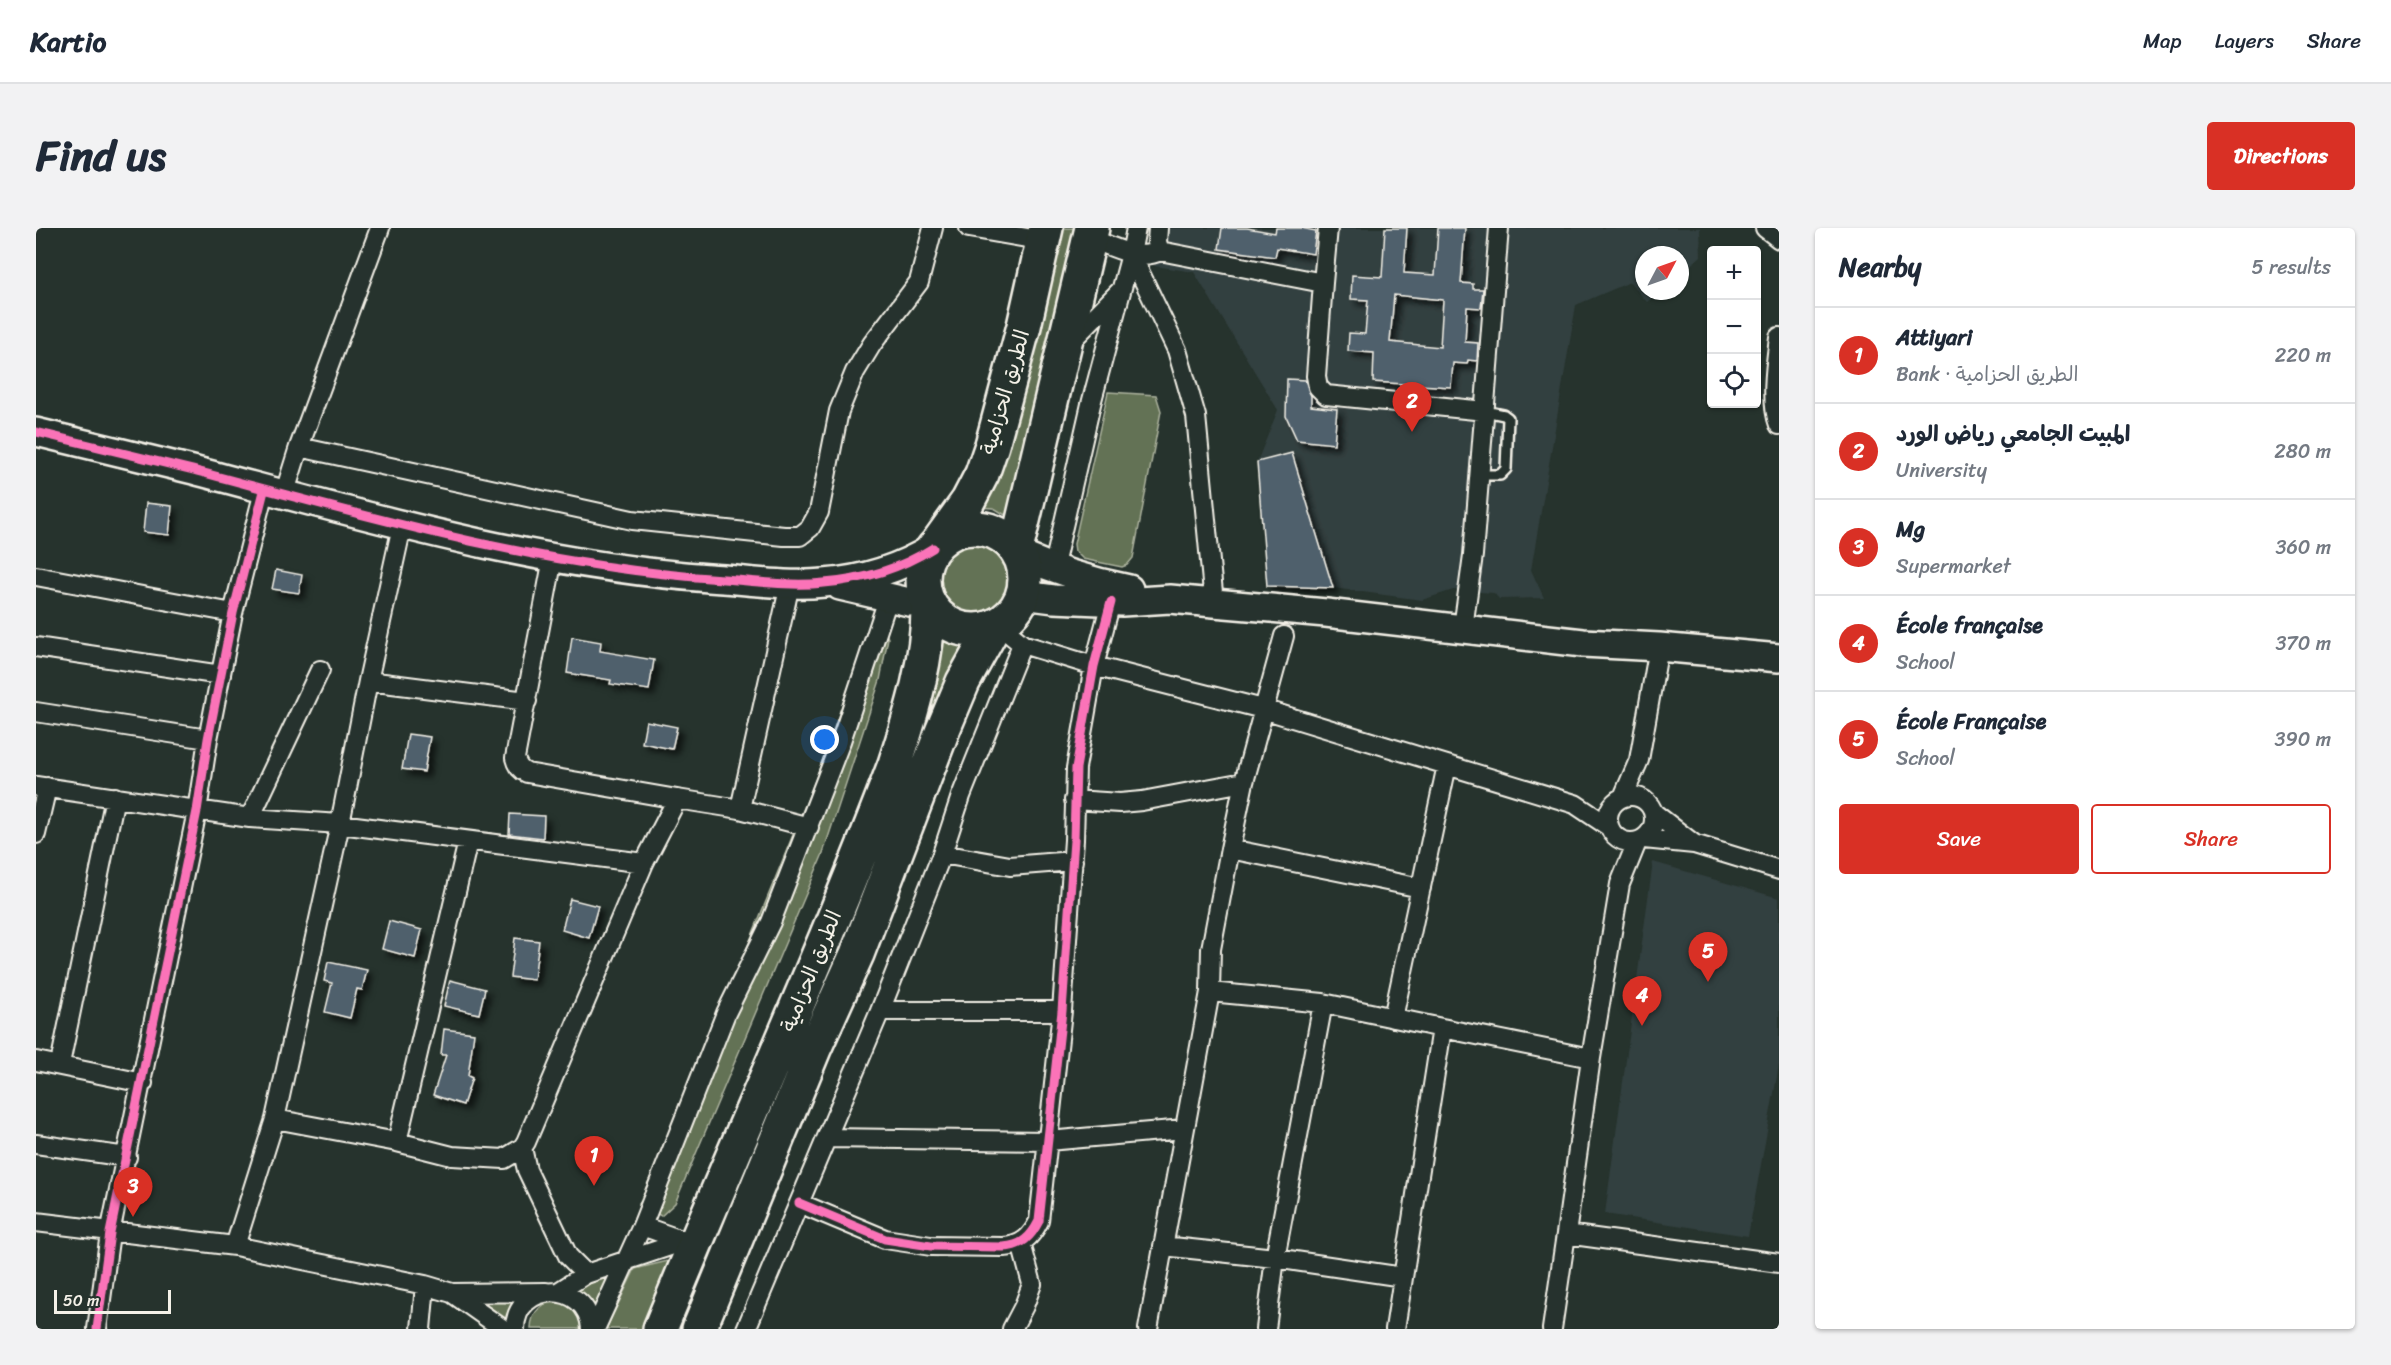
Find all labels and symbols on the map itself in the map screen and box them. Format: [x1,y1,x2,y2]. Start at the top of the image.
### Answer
north arrow [1635,246,1689,300]
street label: الطريق الحزامية [969,325,1041,459]
pin: 2 [1392,382,1432,432]
your location [810,725,839,754]
street label: الطريق الحزامية [769,904,853,1038]
pin: 5 [1688,932,1728,982]
pin: 4 [1622,976,1662,1026]
pin: 1 [574,1136,614,1186]
pin: 3 [114,1168,152,1217]
scale bar [54,1287,171,1314]

